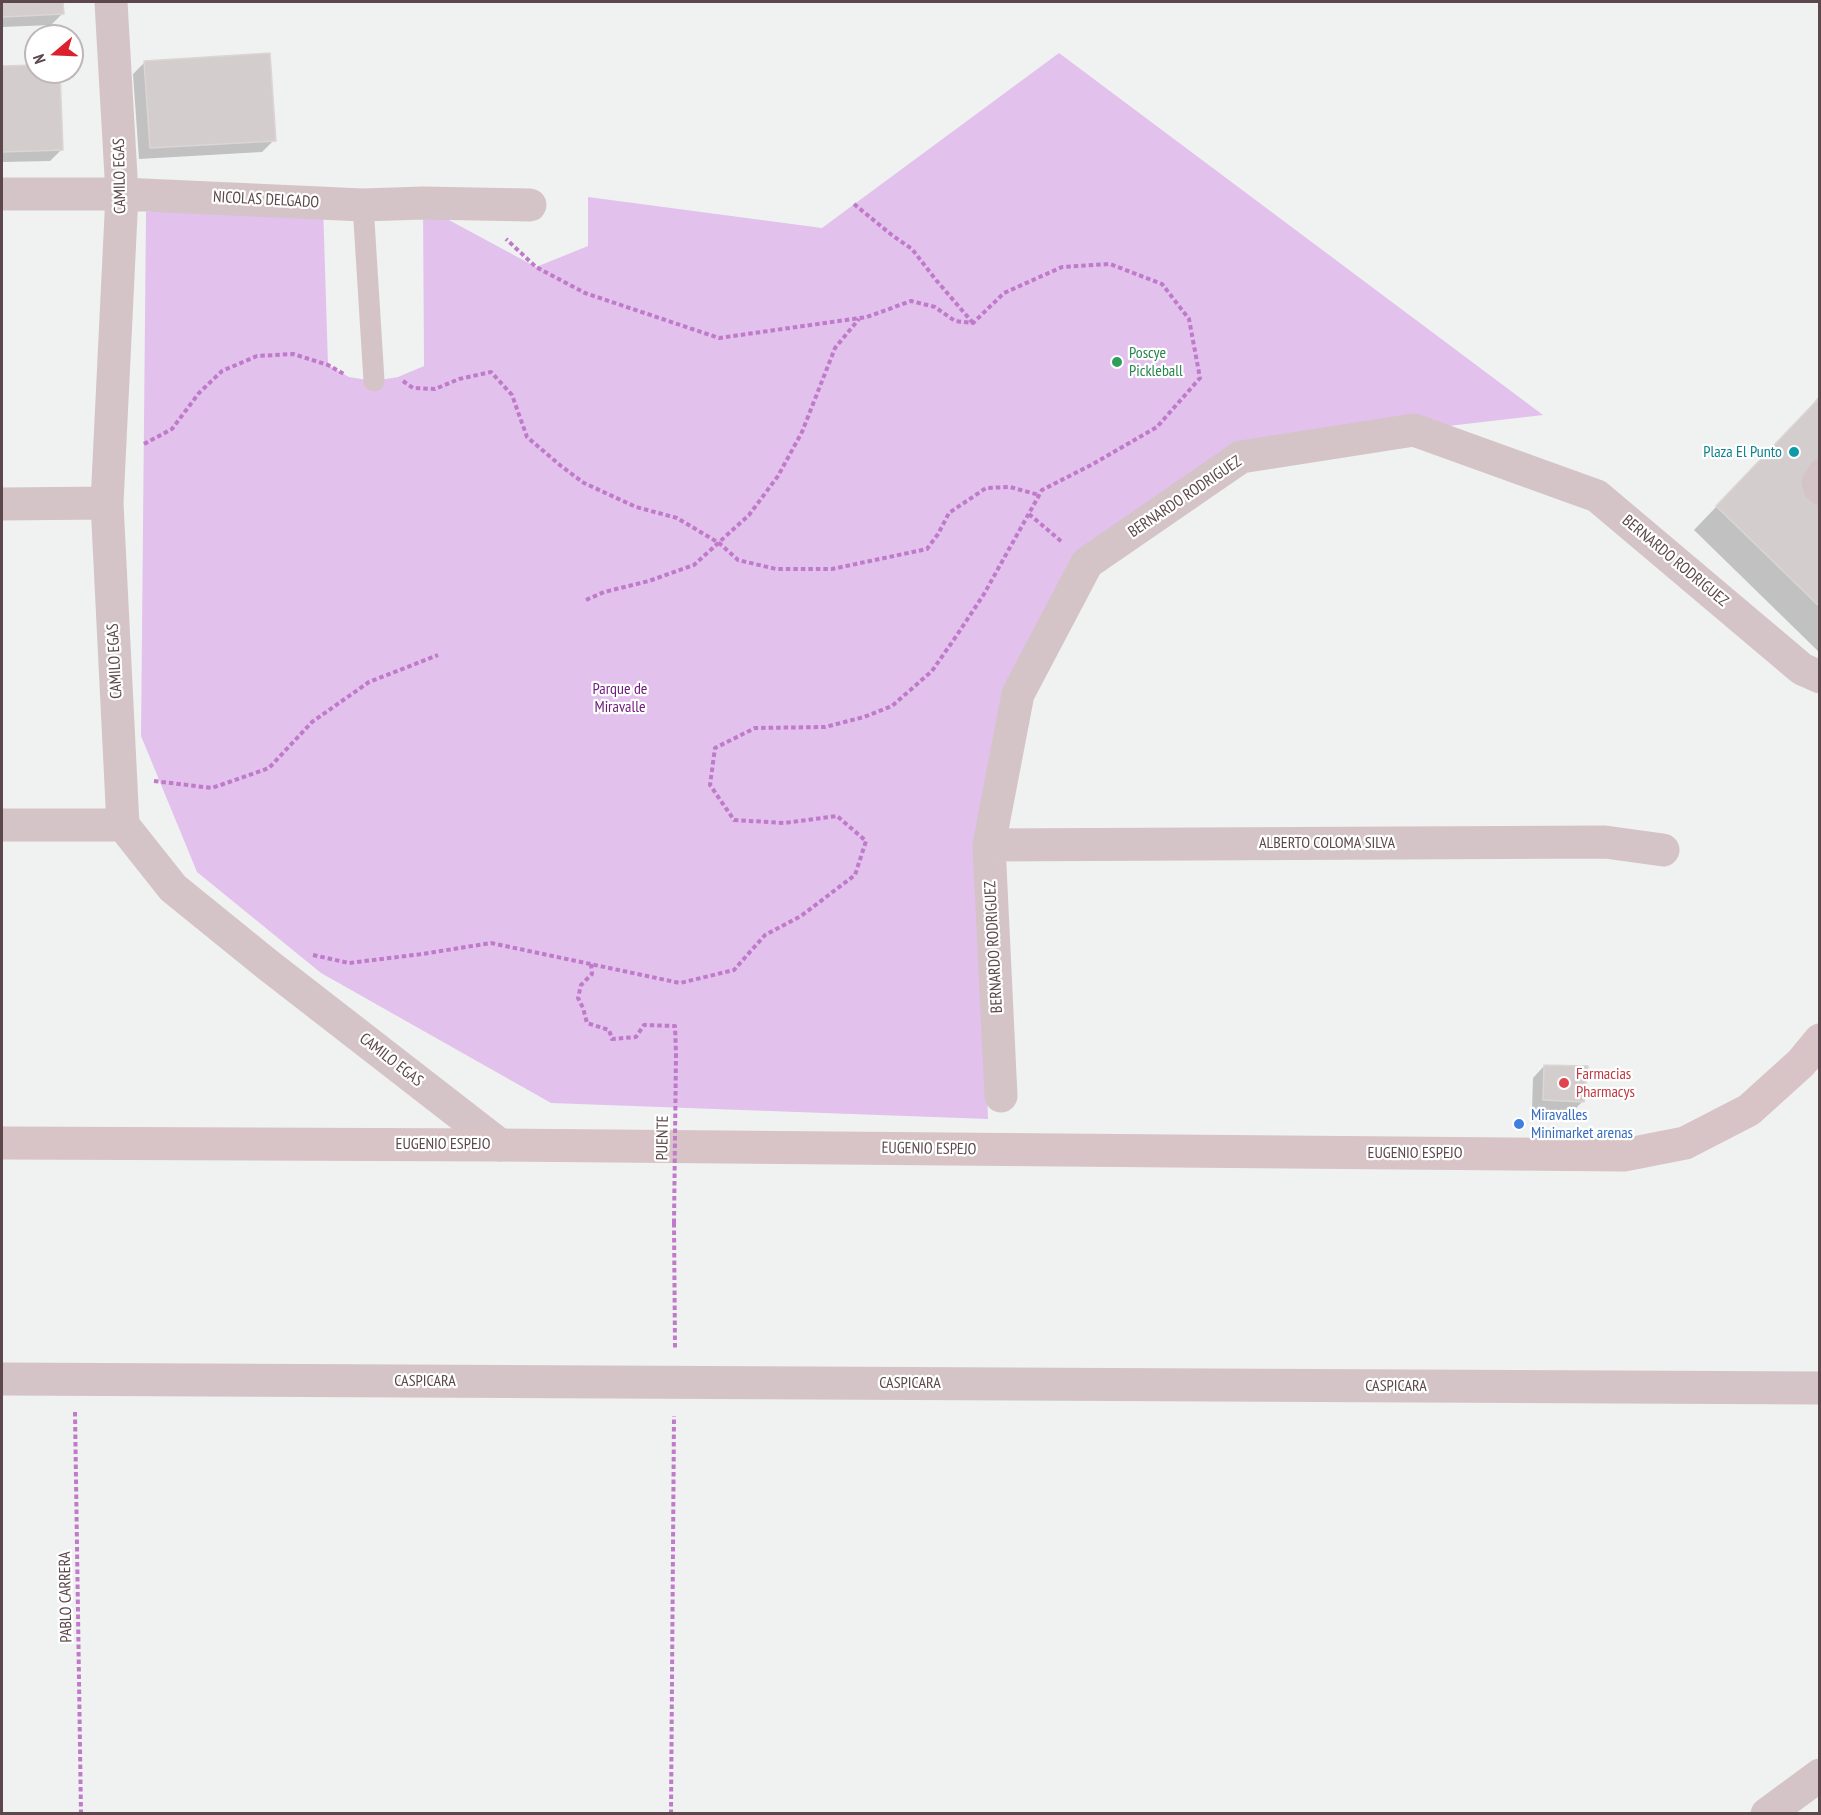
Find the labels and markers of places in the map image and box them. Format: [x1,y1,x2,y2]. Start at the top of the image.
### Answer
place label: Poscye Pickleball [1129,343,1183,381]
marker: Poscye Pickleball [1110,355,1124,369]
place label: Plaza El Punto [1703,442,1782,462]
marker: Plaza El Punto [1787,445,1801,459]
place label: Farmacias Pharmacys [1576,1064,1635,1102]
marker: Farmacias Pharmacys [1557,1076,1571,1090]
place label: Miravalles Minimarket arenas [1531,1105,1633,1143]
marker: Miravalles Minimarket arenas [1512,1117,1526,1131]

